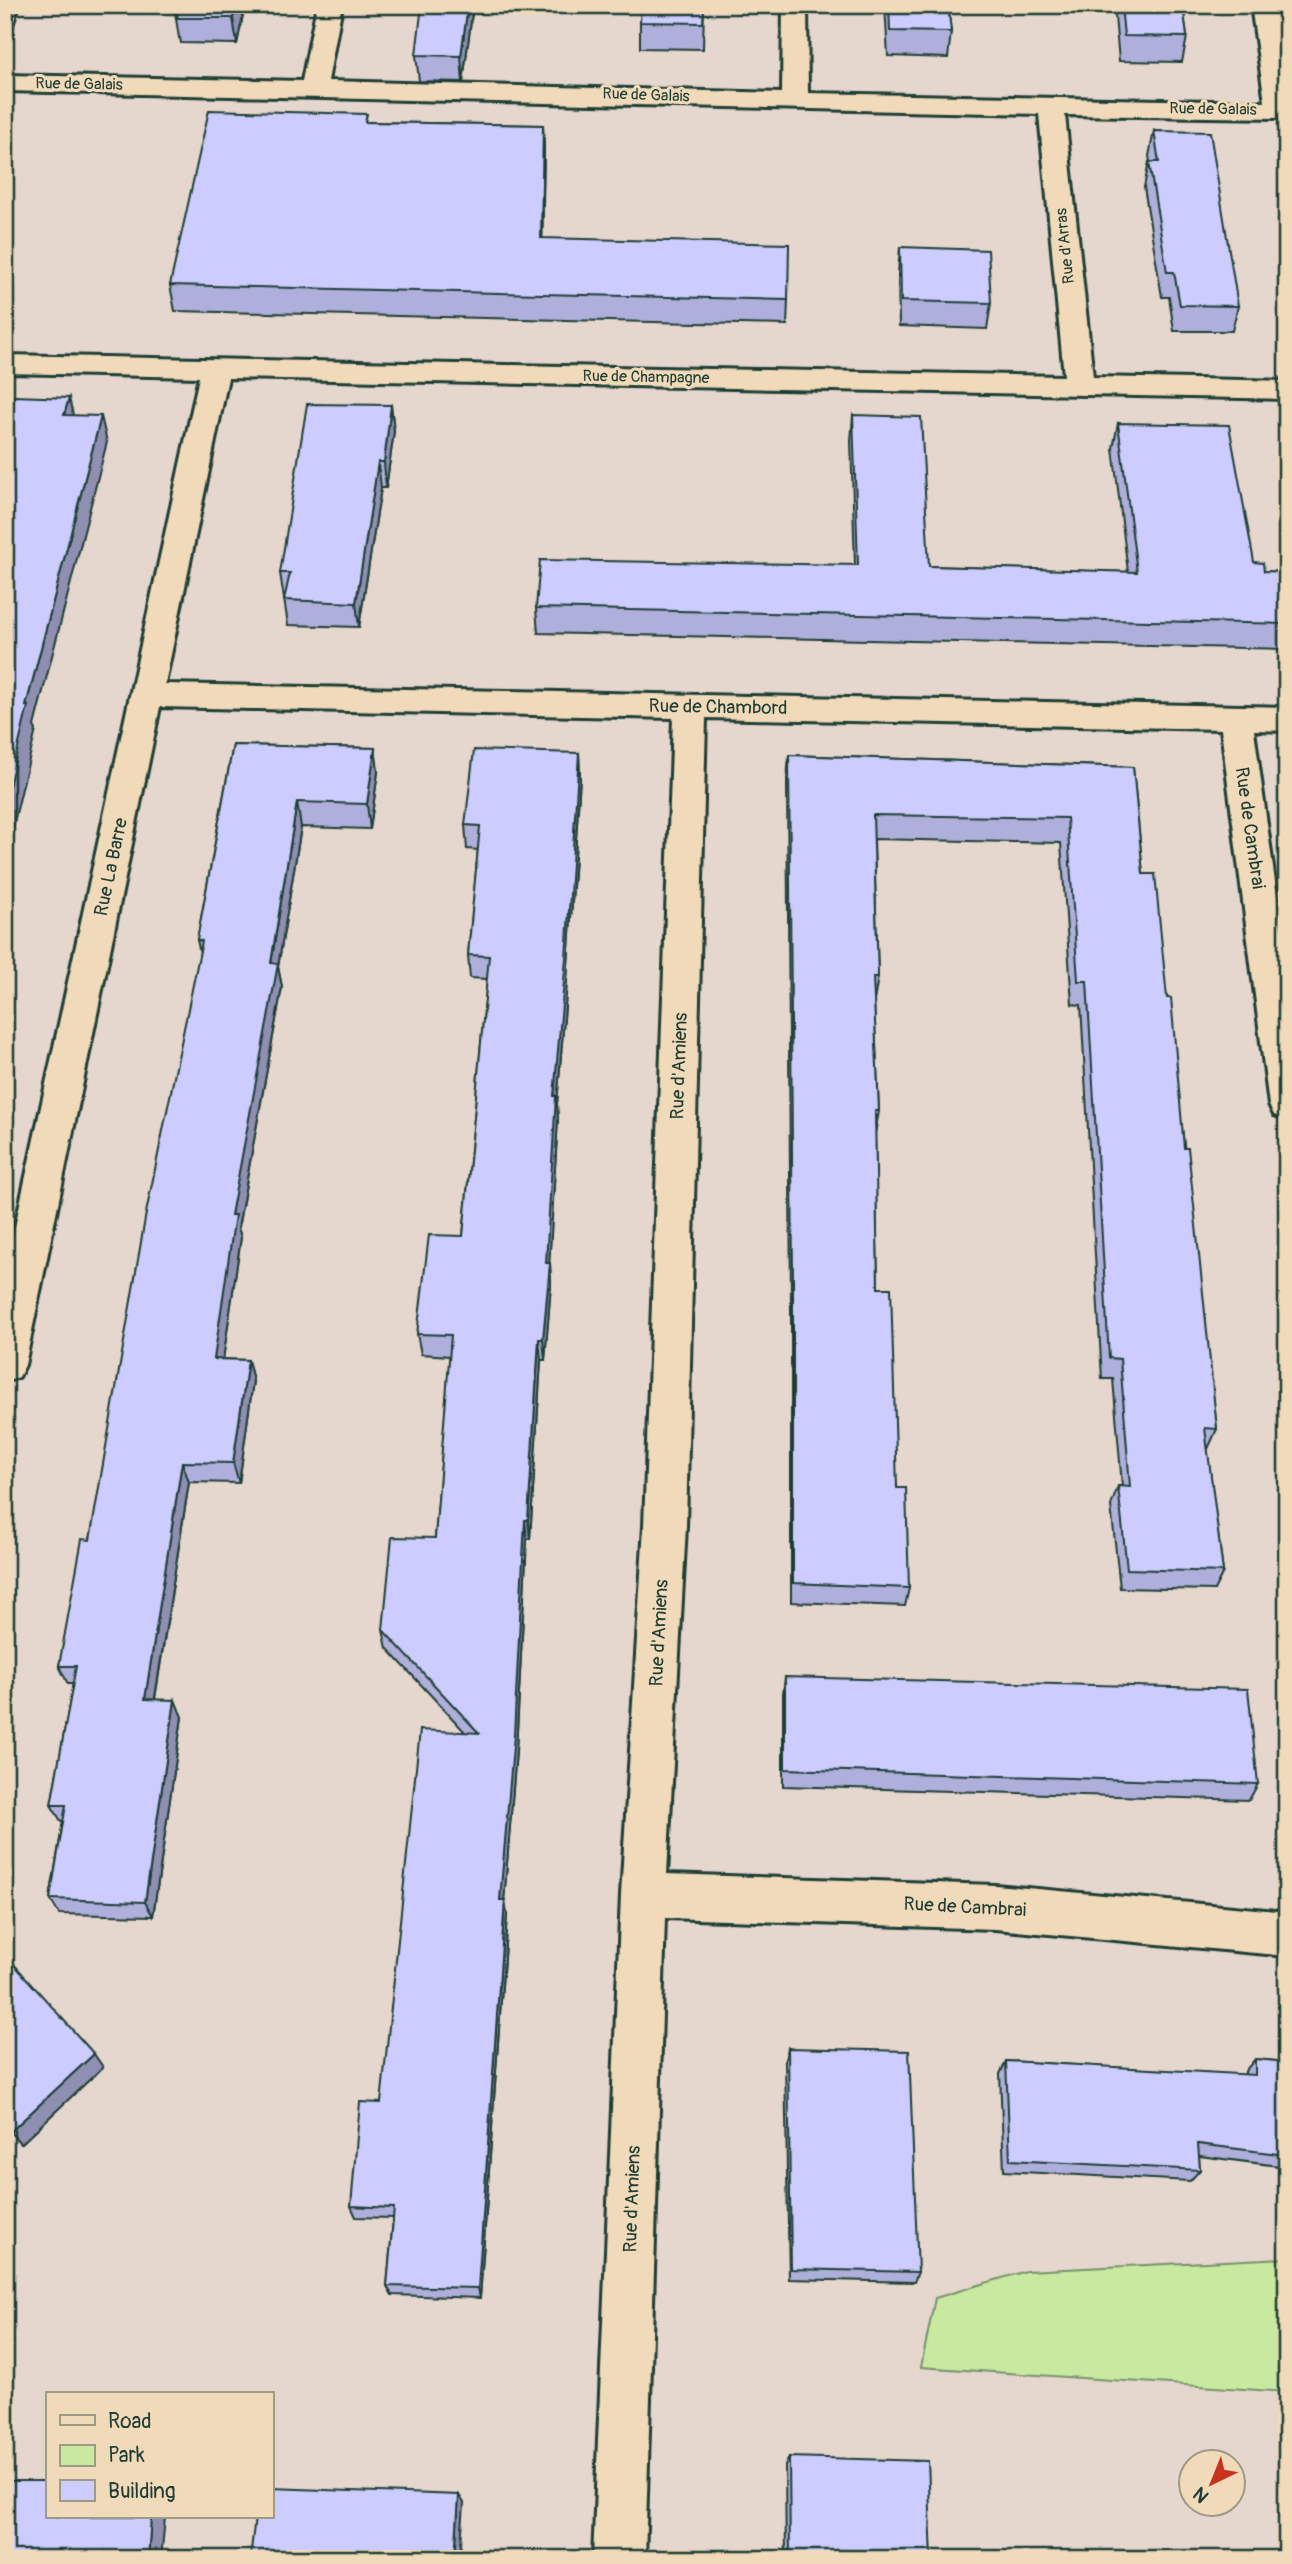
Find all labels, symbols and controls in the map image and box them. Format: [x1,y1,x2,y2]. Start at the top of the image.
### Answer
street label: Rue de Galais [35,73,123,95]
street label: Rue de Galais [602,83,690,107]
street label: Rue de Galais [1169,98,1257,120]
street label: Rue d'Arras [1051,207,1079,285]
street label: Rue de Champagne [582,366,710,388]
street label: Rue de Chambord [648,694,788,720]
street label: Rue de Cambrai [1230,766,1270,890]
street label: Rue La Barre [89,815,133,918]
street label: Rue d'Amiens [665,1012,693,1120]
street label: Rue d'Amiens [644,1578,674,1687]
street label: Rue de Cambrai [903,1892,1027,1922]
street label: Rue d'Amiens [618,2145,646,2253]
legend [46,2392,273,2518]
text: Road [108,2408,152,2435]
text: Park [108,2442,145,2469]
north arrow [1176,2448,1246,2518]
text: Building [108,2478,175,2505]
text: N [1188,2481,1214,2508]

